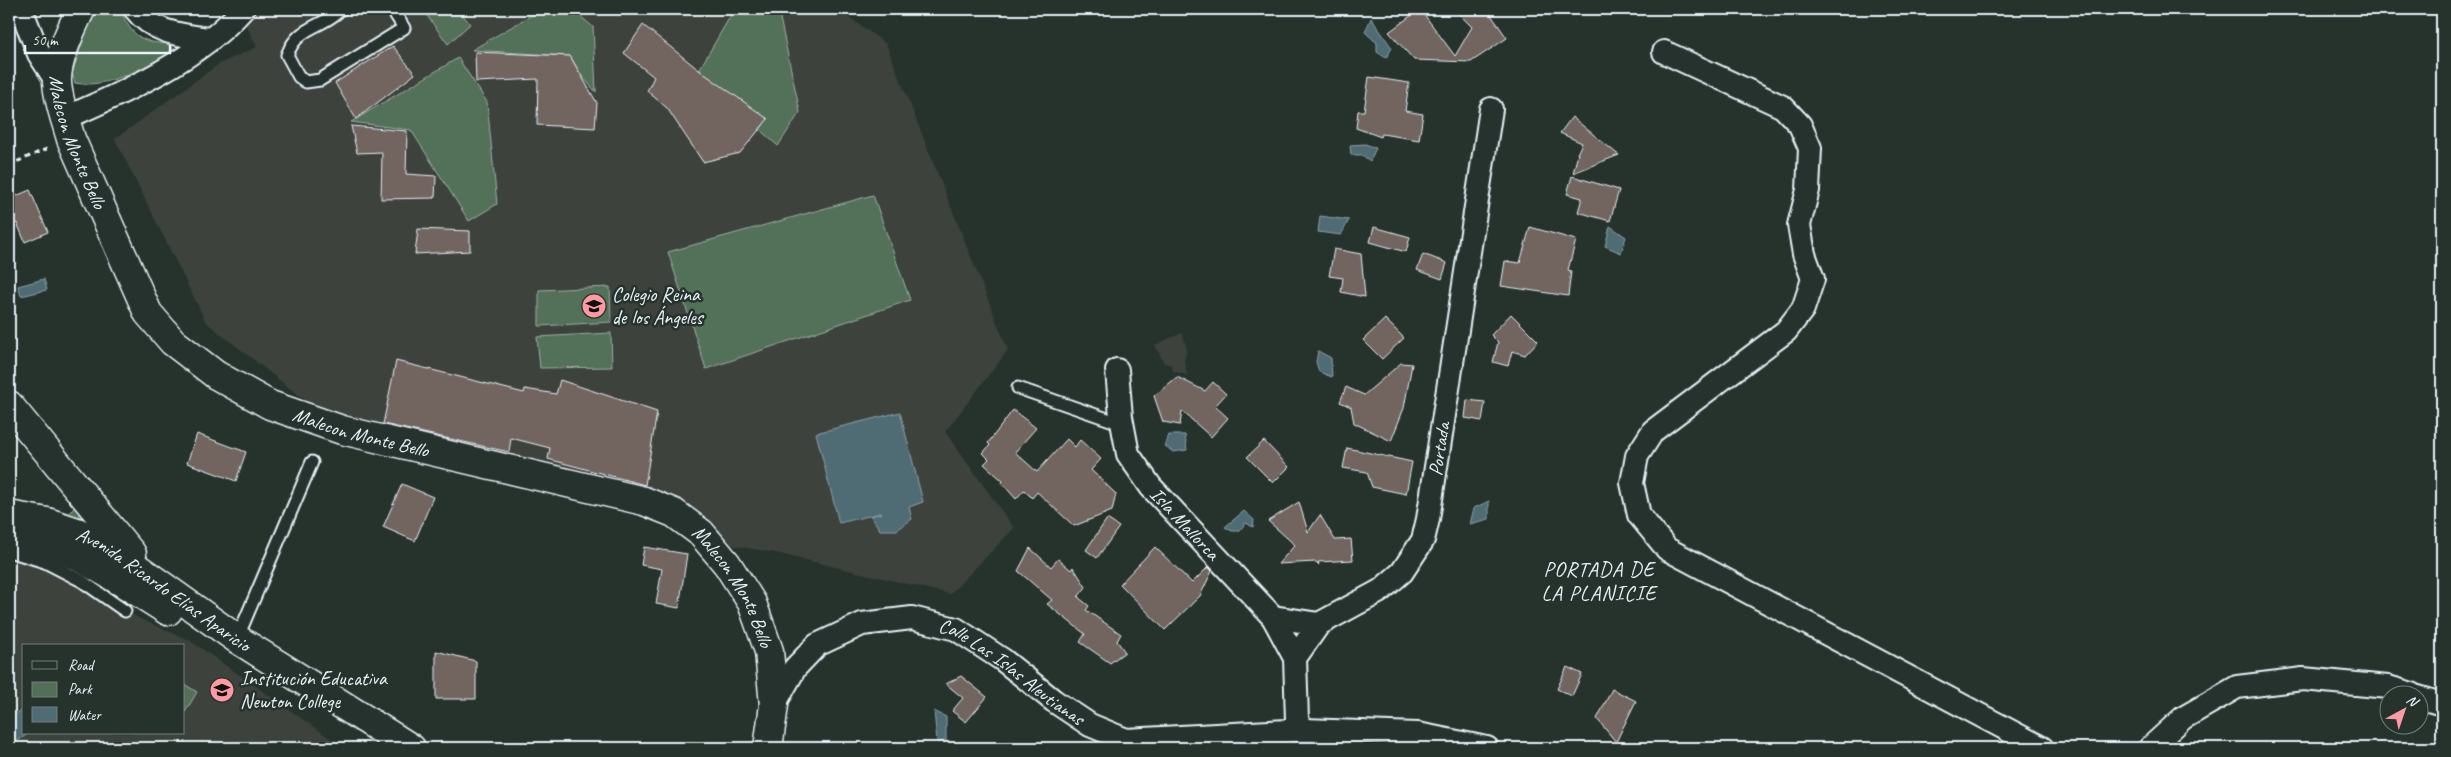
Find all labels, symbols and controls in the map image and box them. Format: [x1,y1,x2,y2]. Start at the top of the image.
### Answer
scale bar [25,22,170,54]
text: 50 m [32,31,59,50]
street label: Malecon Monte Bello [44,75,113,213]
place label: Colegio Reina de los Ángeles [612,282,705,330]
school or university icon: Colegio Reina de los Ángeles [581,293,607,319]
street label: Malecon Monte Bello [289,402,432,463]
street label: Portada [1423,419,1456,477]
street label: Isla Mallorca [1144,482,1226,567]
street label: Malecon Monte Bello [687,519,779,652]
street label: Avenida Ricardo Elías Aparicio [72,521,257,658]
district label: PORTADA DE LA PLANICIE [1541,556,1658,606]
street label: Calle Las Islas Aleutianas [936,613,1091,732]
legend [22,644,185,734]
text: Road [68,656,95,675]
place label: Institución Educativa Newton College [240,666,388,714]
school or university icon: Institución Educativa Newton College [209,677,235,703]
text: Park [68,680,93,699]
north arrow [2378,684,2428,734]
text: N [2403,691,2423,711]
text: Water [68,706,102,725]

